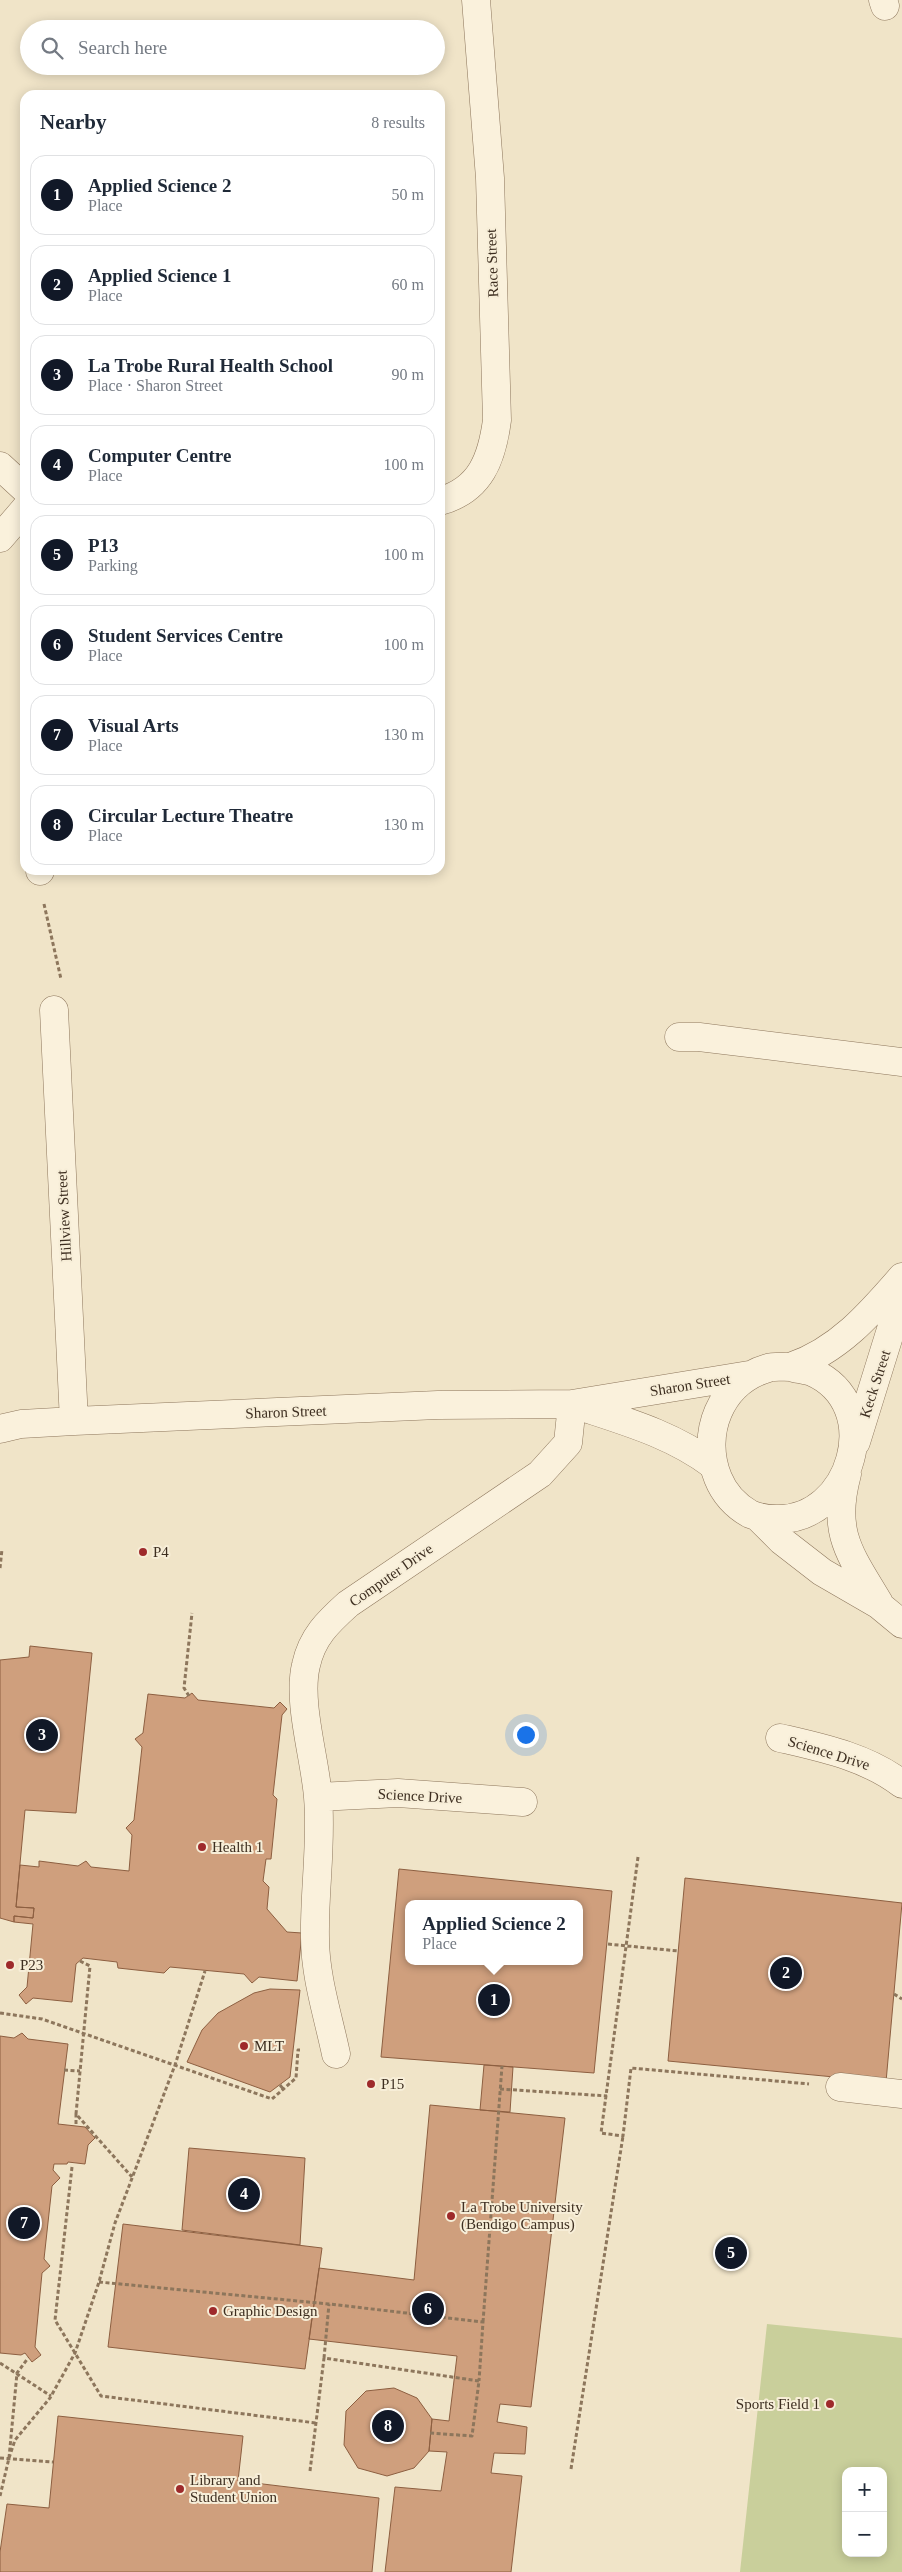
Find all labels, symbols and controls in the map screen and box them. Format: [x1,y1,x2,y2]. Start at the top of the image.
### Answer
search box [20,20,445,75]
icon: search [38,34,66,62]
text: Search here [78,37,167,58]
text: Nearby [40,110,107,134]
text: 8 results [371,114,425,131]
text: Applied Science 2 [88,175,232,196]
text: 1 [53,186,61,203]
text: 50 m [392,186,424,203]
text: Place [88,197,123,214]
street label: Race Street [483,228,501,298]
text: Applied Science 1 [88,265,232,286]
text: 2 [53,276,61,293]
text: 60 m [392,276,424,293]
text: Place [88,287,123,304]
text: La Trobe Rural Health School [88,355,333,376]
text: 3 [53,366,61,383]
text: 90 m [392,366,424,383]
text: Place · Sharon Street [88,377,223,394]
text: Computer Centre [88,445,231,466]
text: 4 [53,456,61,473]
text: 100 m [384,456,424,473]
text: Place [88,467,123,484]
text: P13 [88,535,119,556]
text: 5 [53,546,61,563]
text: 100 m [384,546,424,563]
text: Parking [88,557,138,574]
text: Student Services Centre [88,625,283,646]
text: 6 [53,636,61,653]
text: 100 m [384,636,424,653]
text: Place [88,647,123,664]
text: Visual Arts [88,715,179,736]
text: 7 [53,726,61,743]
text: 130 m [384,726,424,743]
text: Place [88,737,123,754]
text: Circular Lecture Theatre [88,805,293,826]
text: 8 [53,816,61,833]
text: 130 m [384,816,424,833]
text: Place [88,827,123,844]
street label: Hillview Street [54,1169,74,1262]
street label: Keck Street [857,1347,894,1420]
street label: Sharon Street [649,1371,732,1399]
street label: Sharon Street [245,1403,328,1421]
street label: Computer Drive [346,1540,436,1610]
place label: P4 [153,1544,169,1560]
marker: P4 [137,1546,149,1558]
pin: 3 [26,1716,58,1754]
your location [513,1722,539,1748]
street label: Science Drive [786,1733,872,1773]
street label: Science Drive [377,1786,463,1806]
place label: Health 1 [212,1839,263,1855]
marker: Health 1 [196,1841,208,1853]
popup [405,1900,583,1965]
text: Applied Science 2 [422,1913,566,1934]
text: Place [422,1935,457,1952]
pin: 2 [770,1954,802,1992]
place label: P23 [20,1957,43,1973]
marker: P23 [4,1959,16,1971]
pin: 1 [478,1981,510,2019]
place label: MLT [254,2038,284,2054]
marker: MLT [238,2040,250,2052]
place label: P15 [381,2076,404,2092]
marker: P15 [365,2078,377,2090]
pin: 4 [228,2175,260,2213]
place label: La Trobe University (Bendigo Campus) [461,2199,583,2233]
pin: 7 [8,2204,40,2242]
marker: La Trobe University (Bendigo Campus) [445,2210,457,2222]
pin: 5 [715,2234,747,2272]
pin: 6 [412,2290,444,2328]
place label: Graphic Design [223,2303,318,2319]
marker: Graphic Design [207,2305,219,2317]
place label: Sports Field 1 [736,2396,820,2412]
marker: Sports Field 1 [824,2398,836,2410]
pin: 8 [372,2407,404,2445]
map controls [842,2467,887,2557]
button: + [842,2467,887,2512]
place label: Library and Student Union [190,2472,278,2505]
marker: Library and Student Union [174,2483,186,2495]
button: − [842,2512,887,2557]

